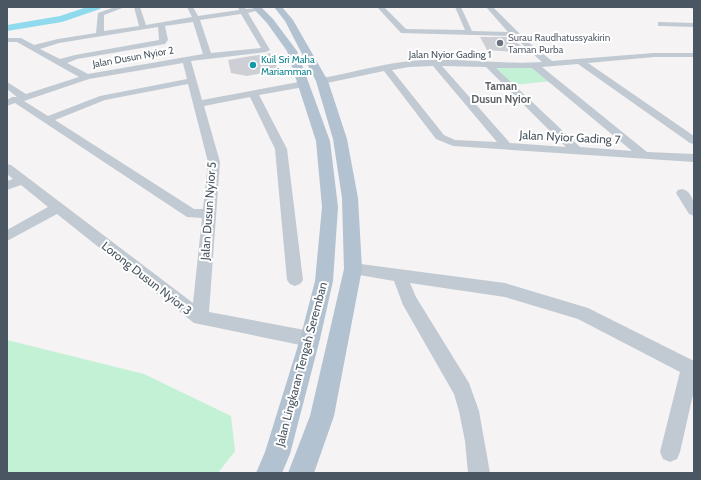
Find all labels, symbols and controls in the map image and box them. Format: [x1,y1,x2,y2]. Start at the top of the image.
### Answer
place label: Surau Raudhatussyakirin Taman Purba [508,31,611,56]
marker: Surau Raudhatussyakirin Taman Purba [495,38,505,48]
street label: Jalan Dusun Nyior 2 [90,43,175,71]
street label: Jalan Nyior Gading 1 [408,48,491,61]
place label: Kuil Sri Maha Mariamman [261,53,315,78]
marker: Kuil Sri Maha Mariamman [248,60,258,70]
district label: Taman Dusun Nyior [471,79,531,106]
street label: Jalan Nyior Gading 7 [518,127,621,147]
street label: Jalan Dusun Nyior 5 [197,161,219,262]
street label: Lorong Dusun Nyior 3 [99,238,195,318]
street label: Jalan Lingkaran Tengah Seremban [272,280,330,449]

